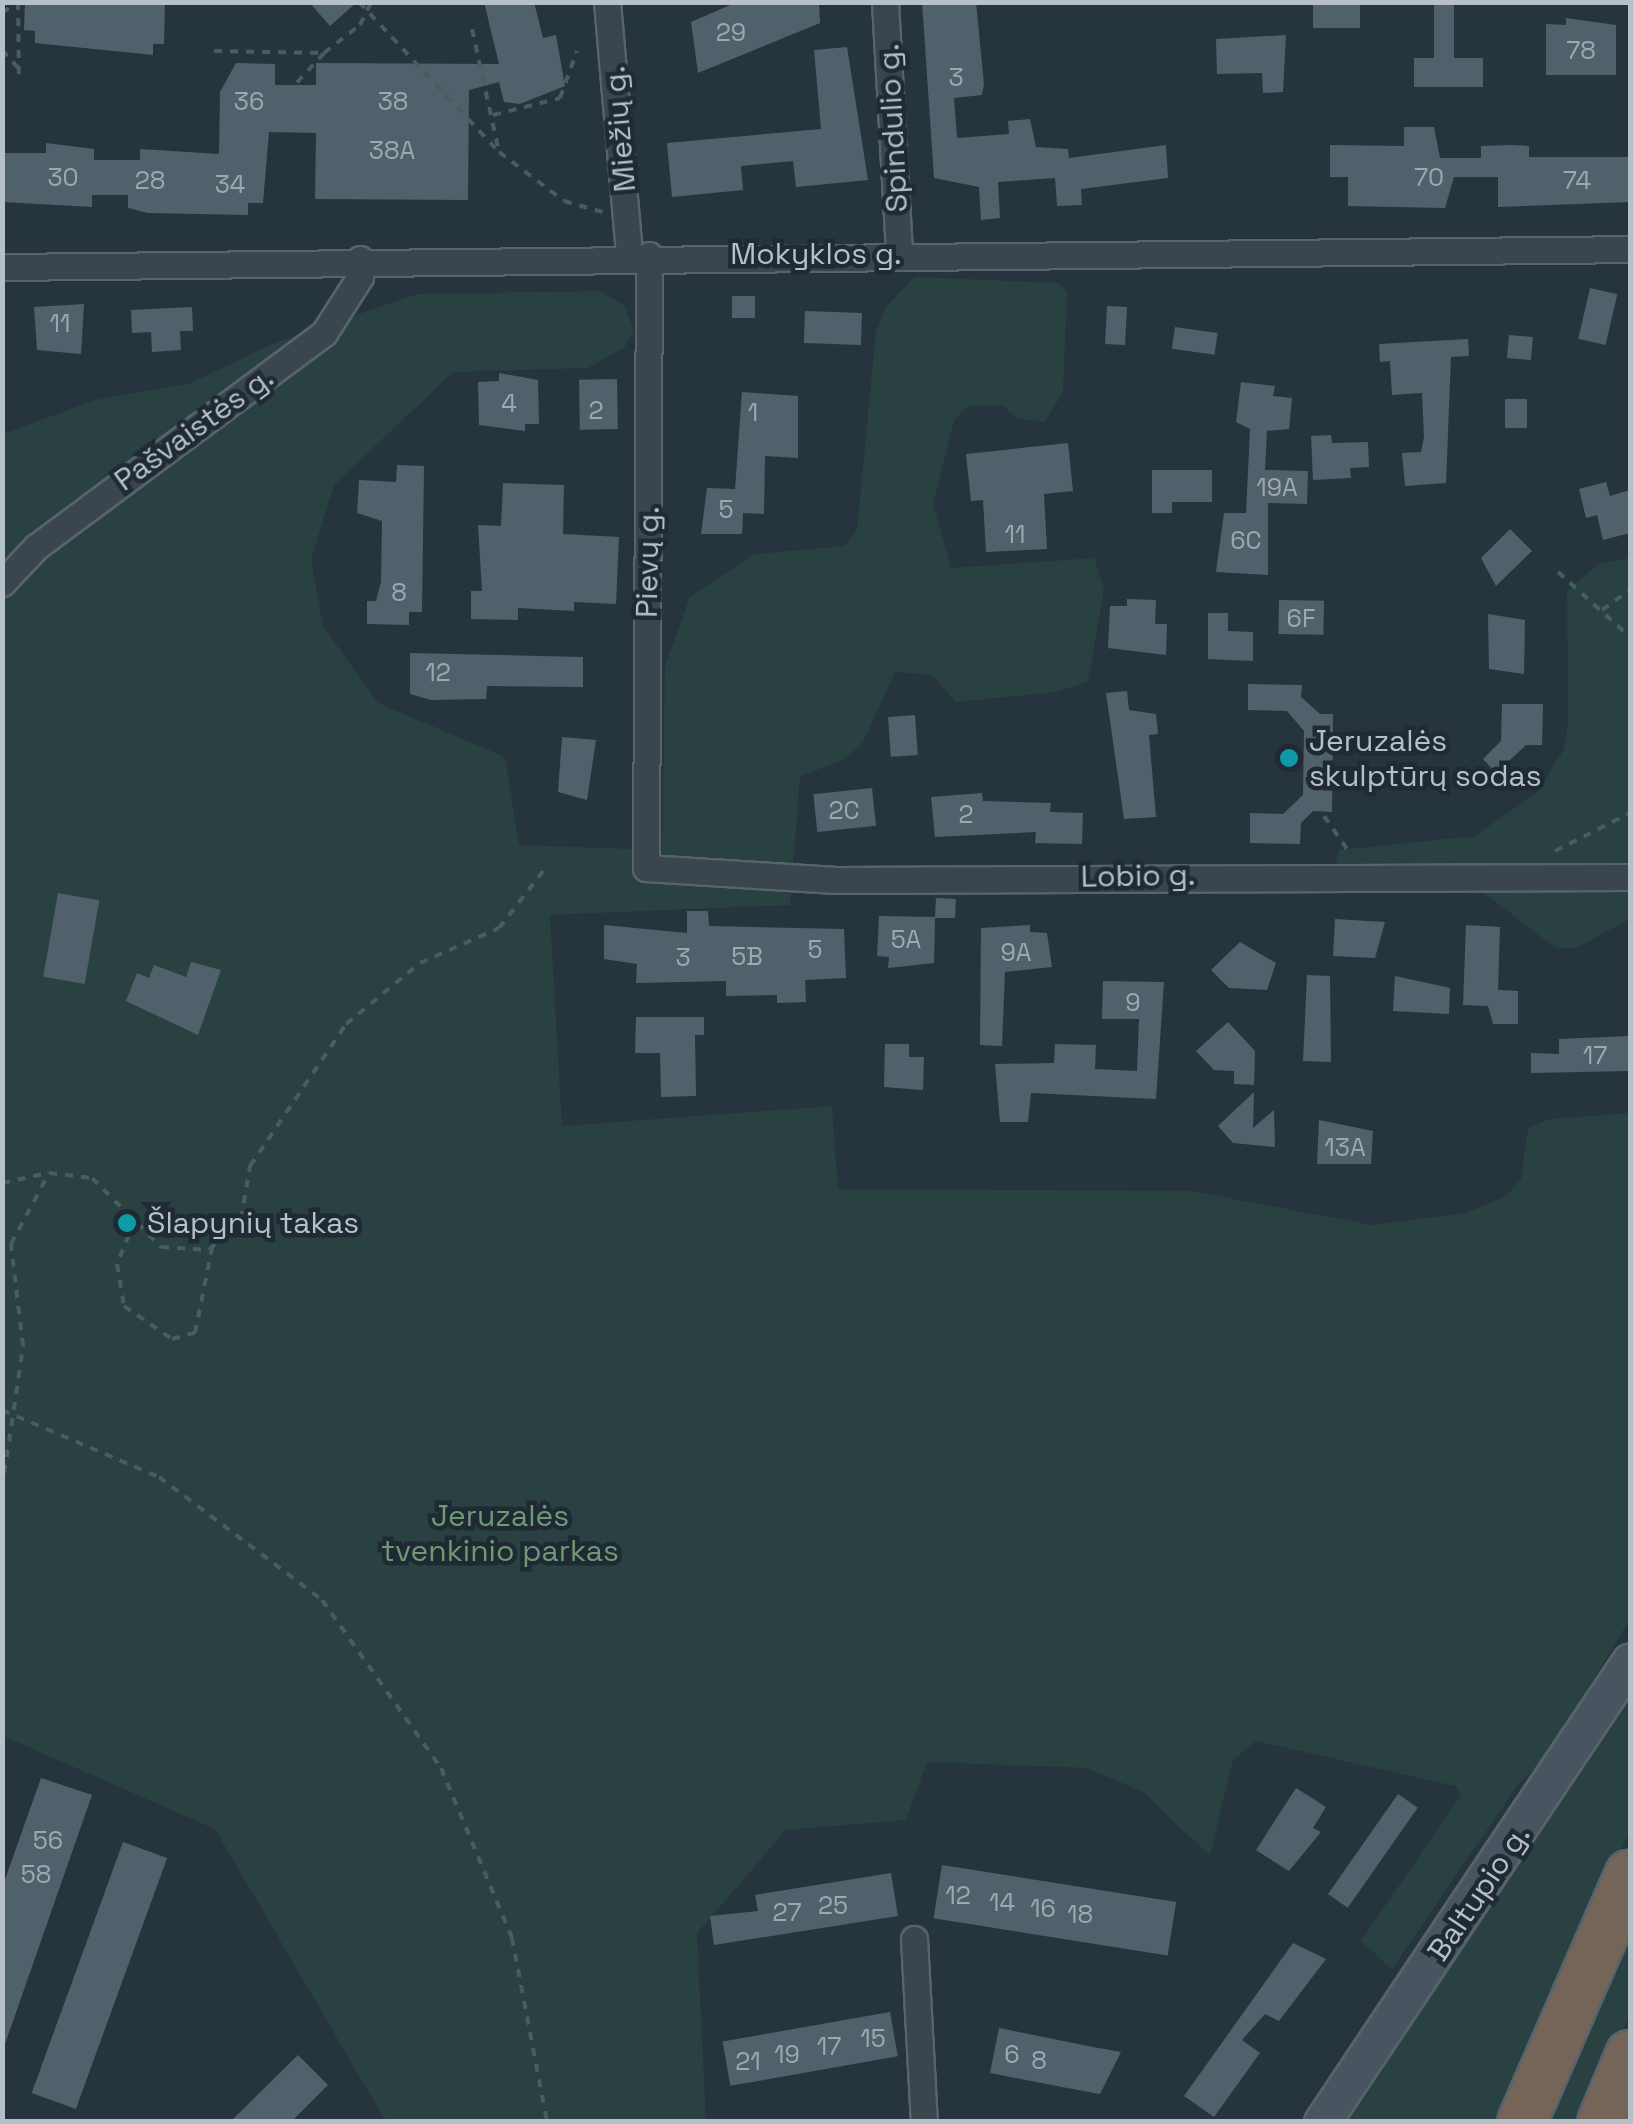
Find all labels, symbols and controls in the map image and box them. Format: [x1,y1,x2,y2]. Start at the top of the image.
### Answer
house number: 29 [716,17,746,47]
house number: 78 [1566,35,1596,65]
street label: Spindulio g. [871,43,915,213]
house number: 3 [948,62,964,92]
street label: Miežių g. [597,64,643,194]
house number: 36 [234,86,264,116]
house number: 38 [378,86,408,116]
house number: 38A [369,135,415,165]
house number: 30 [47,162,79,192]
house number: 70 [1414,162,1444,192]
house number: 28 [135,165,165,195]
house number: 74 [1563,165,1591,195]
house number: 34 [215,169,245,199]
street label: Mokyklos g. [730,236,902,272]
house number: 11 [50,308,70,338]
street label: Pašvaistės g. [108,359,280,499]
house number: 4 [501,388,517,418]
house number: 2 [588,395,604,425]
house number: 1 [748,397,758,427]
house number: 19A [1256,472,1298,502]
house number: 5 [719,494,733,524]
street label: Pievų g. [629,506,667,618]
house number: 11 [1005,519,1025,549]
house number: 6C [1230,525,1262,555]
house number: 8 [391,577,407,607]
house number: 6F [1287,603,1315,633]
house number: 12 [425,657,451,687]
place label: Jeruzalės skulptūrų sodas [1309,723,1542,794]
marker: Jeruzalės skulptūrų sodas [1278,747,1300,769]
house number: 2C [828,795,860,825]
house number: 2 [958,799,974,829]
street label: Lobio g. [1080,857,1196,895]
house number: 5A [891,924,921,954]
house number: 5 [808,934,822,964]
house number: 9A [1000,937,1032,967]
house number: 5B [731,941,763,971]
house number: 3 [675,942,691,972]
house number: 9 [1125,987,1141,1017]
house number: 17 [1583,1040,1607,1070]
house number: 13A [1324,1132,1366,1162]
place label: Šlapynių takas [147,1205,359,1241]
marker: Šlapynių takas [116,1212,138,1234]
park label: Jeruzalės tvenkinio parkas [381,1498,619,1568]
street label: Baltupio g. [1420,1818,1538,1968]
house number: 56 [33,1825,63,1855]
house number: 58 [21,1859,51,1889]
house number: 12 [945,1880,971,1910]
house number: 14 [989,1887,1015,1917]
house number: 25 [818,1890,848,1920]
house number: 16 [1030,1893,1056,1923]
house number: 27 [773,1897,801,1927]
house number: 18 [1067,1899,1093,1929]
house number: 15 [860,2023,886,2053]
house number: 17 [817,2031,841,2061]
house number: 19 [774,2039,800,2069]
house number: 6 [1004,2039,1020,2069]
house number: 8 [1031,2045,1047,2075]
house number: 21 [735,2046,761,2076]

